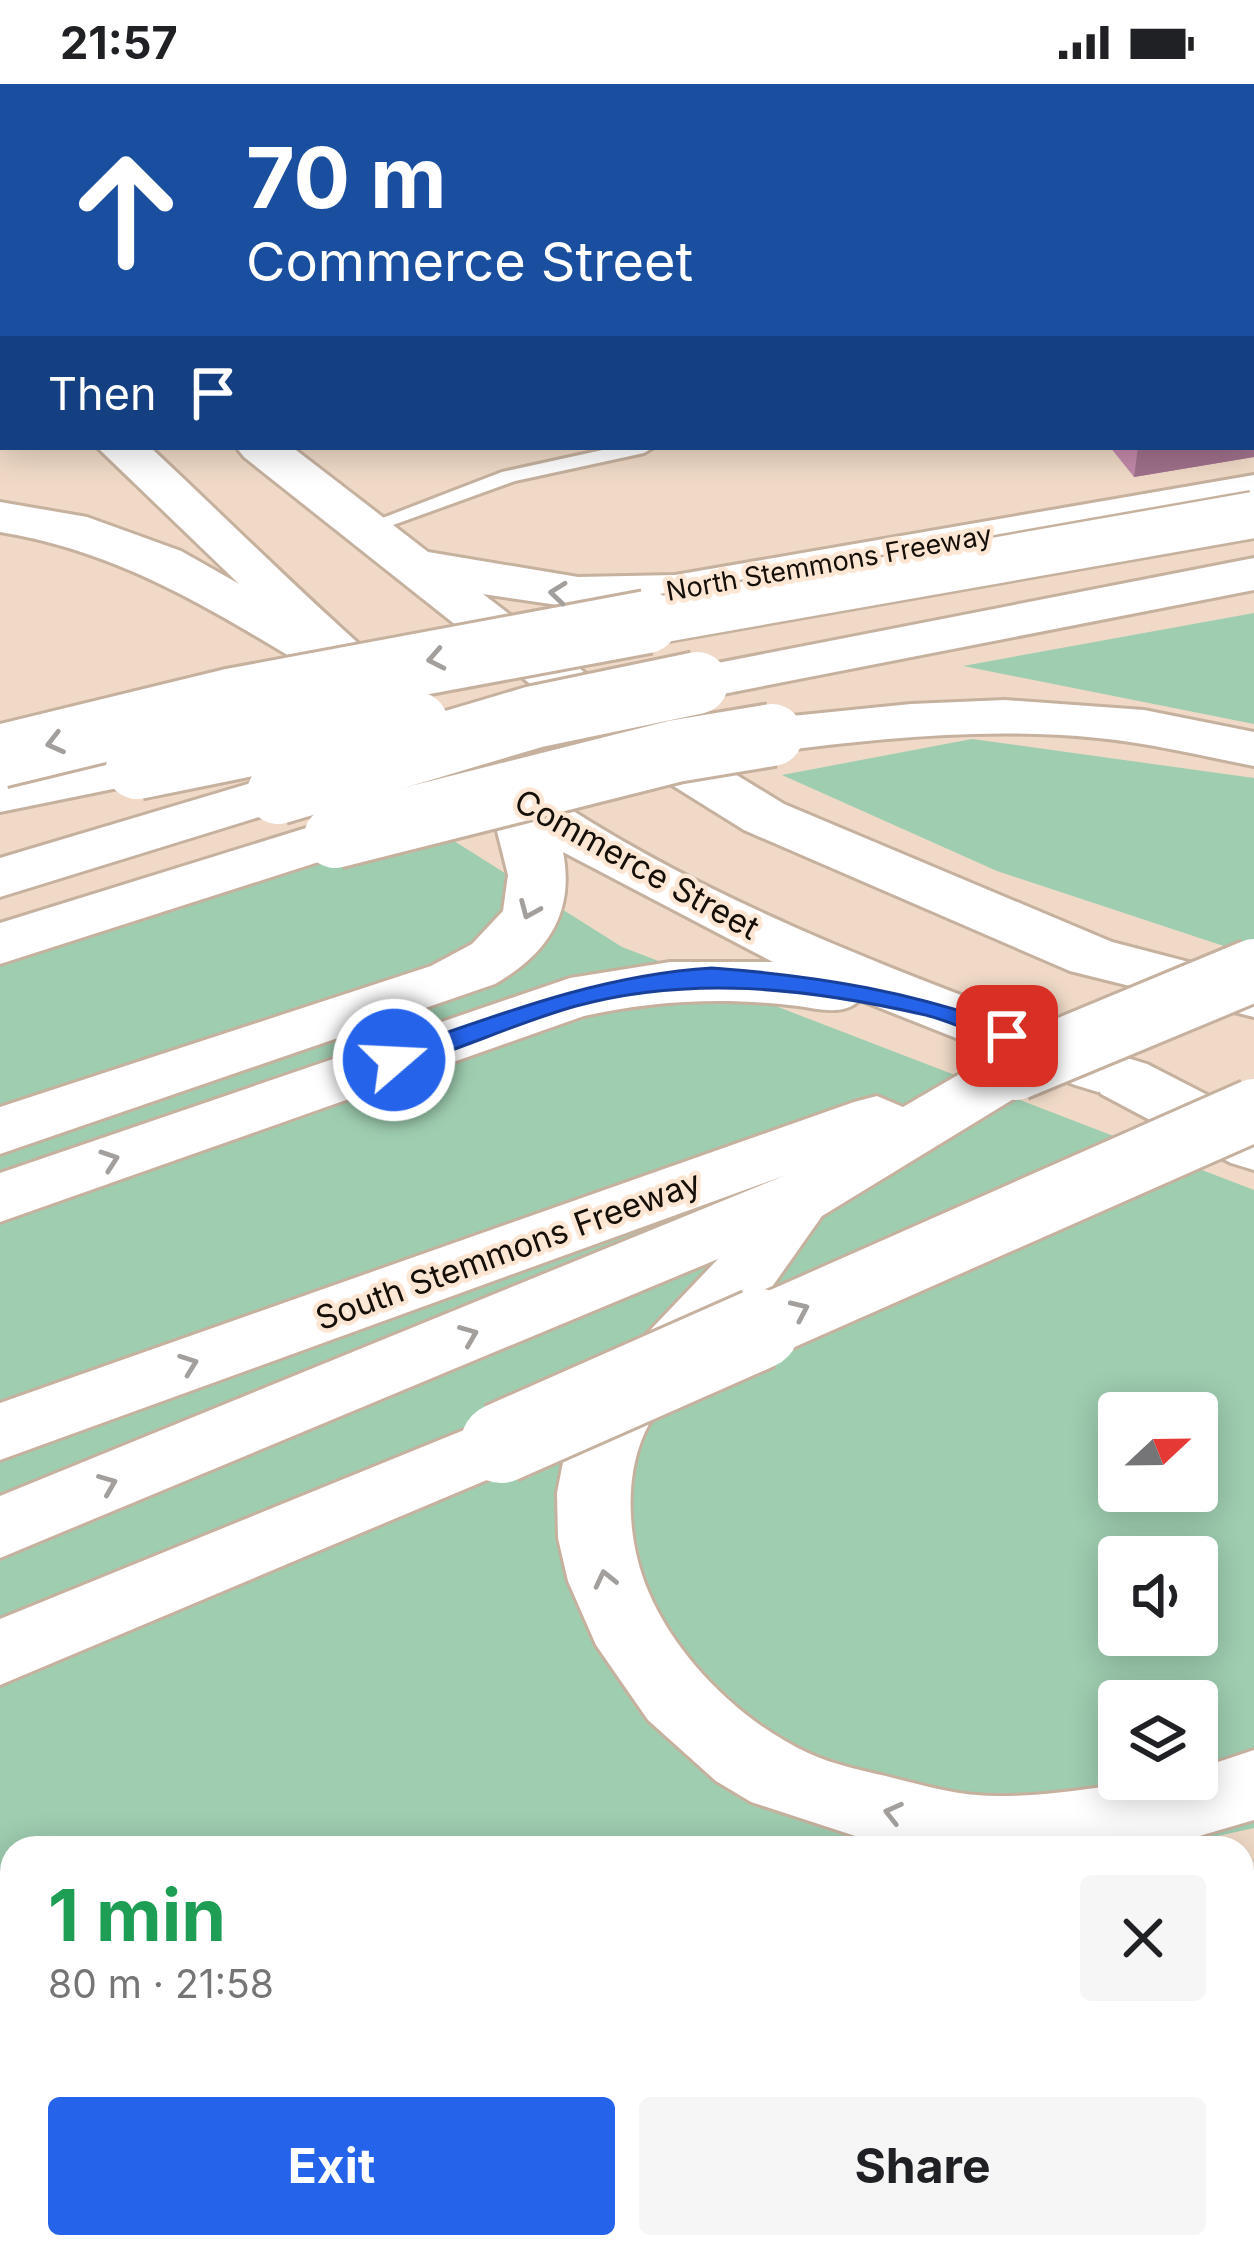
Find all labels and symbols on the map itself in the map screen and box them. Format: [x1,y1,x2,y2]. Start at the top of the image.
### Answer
street label: North Stemmons Freeway [663,518,995,608]
one-way arrow [548,581,567,606]
one-way arrow [426,645,446,671]
one-way arrow [45,729,65,754]
street label: Commerce Street [508,780,766,948]
one-way arrow [519,898,543,919]
pin [956,985,1058,1087]
position arrow [331,997,457,1123]
one-way arrow [99,1150,120,1174]
street label: South Stemmons Freeway [310,1162,706,1338]
one-way arrow [788,1301,809,1325]
one-way arrow [457,1325,478,1349]
one-way arrow [177,1354,198,1378]
north arrow [1098,1392,1218,1512]
one-way arrow [97,1474,118,1498]
one-way arrow [594,1570,619,1590]
one-way arrow [883,1802,903,1827]

